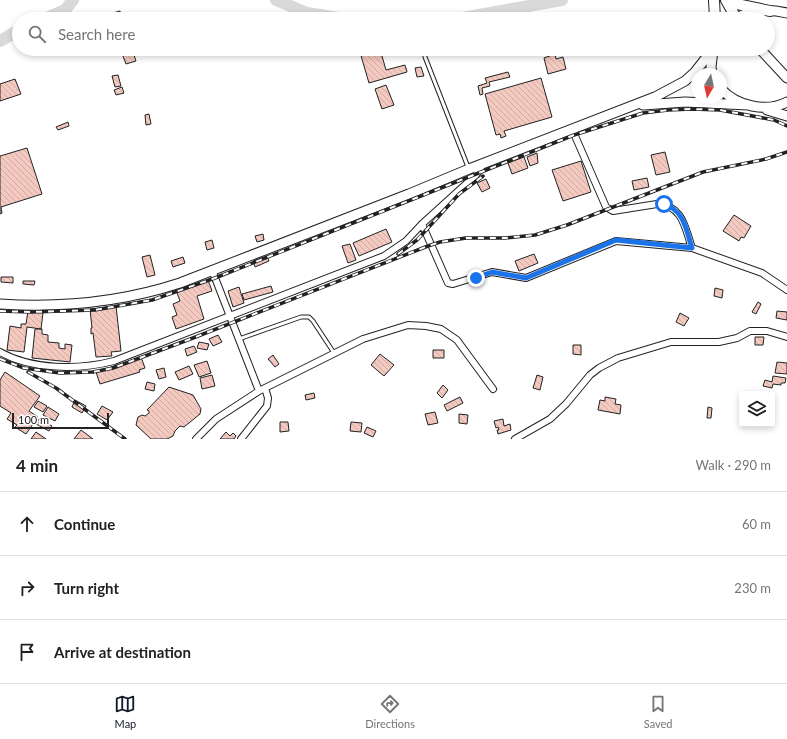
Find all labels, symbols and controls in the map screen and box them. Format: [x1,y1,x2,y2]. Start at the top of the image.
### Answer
search box [12,12,775,56]
icon: search [26,23,48,45]
text: Search here [58,25,135,43]
north arrow [691,68,727,104]
route start [655,195,673,213]
route end [467,269,485,287]
map controls [739,391,775,427]
button: layers [739,391,775,427]
scale bar [12,411,109,430]
text: 100 m [18,413,49,426]
text: 4 min [16,455,58,476]
text: Walk · 290 m [695,457,771,473]
icon: ahead [16,513,38,535]
text: Continue [54,515,115,533]
text: 60 m [742,516,771,532]
icon: right [16,577,38,599]
text: Turn right [54,579,119,597]
text: 230 m [734,580,771,596]
icon: arrive [16,641,38,663]
text: Arrive at destination [54,643,191,661]
tab: Map [114,693,136,730]
tab: Directions [365,693,415,730]
tab: Saved [644,693,673,730]

